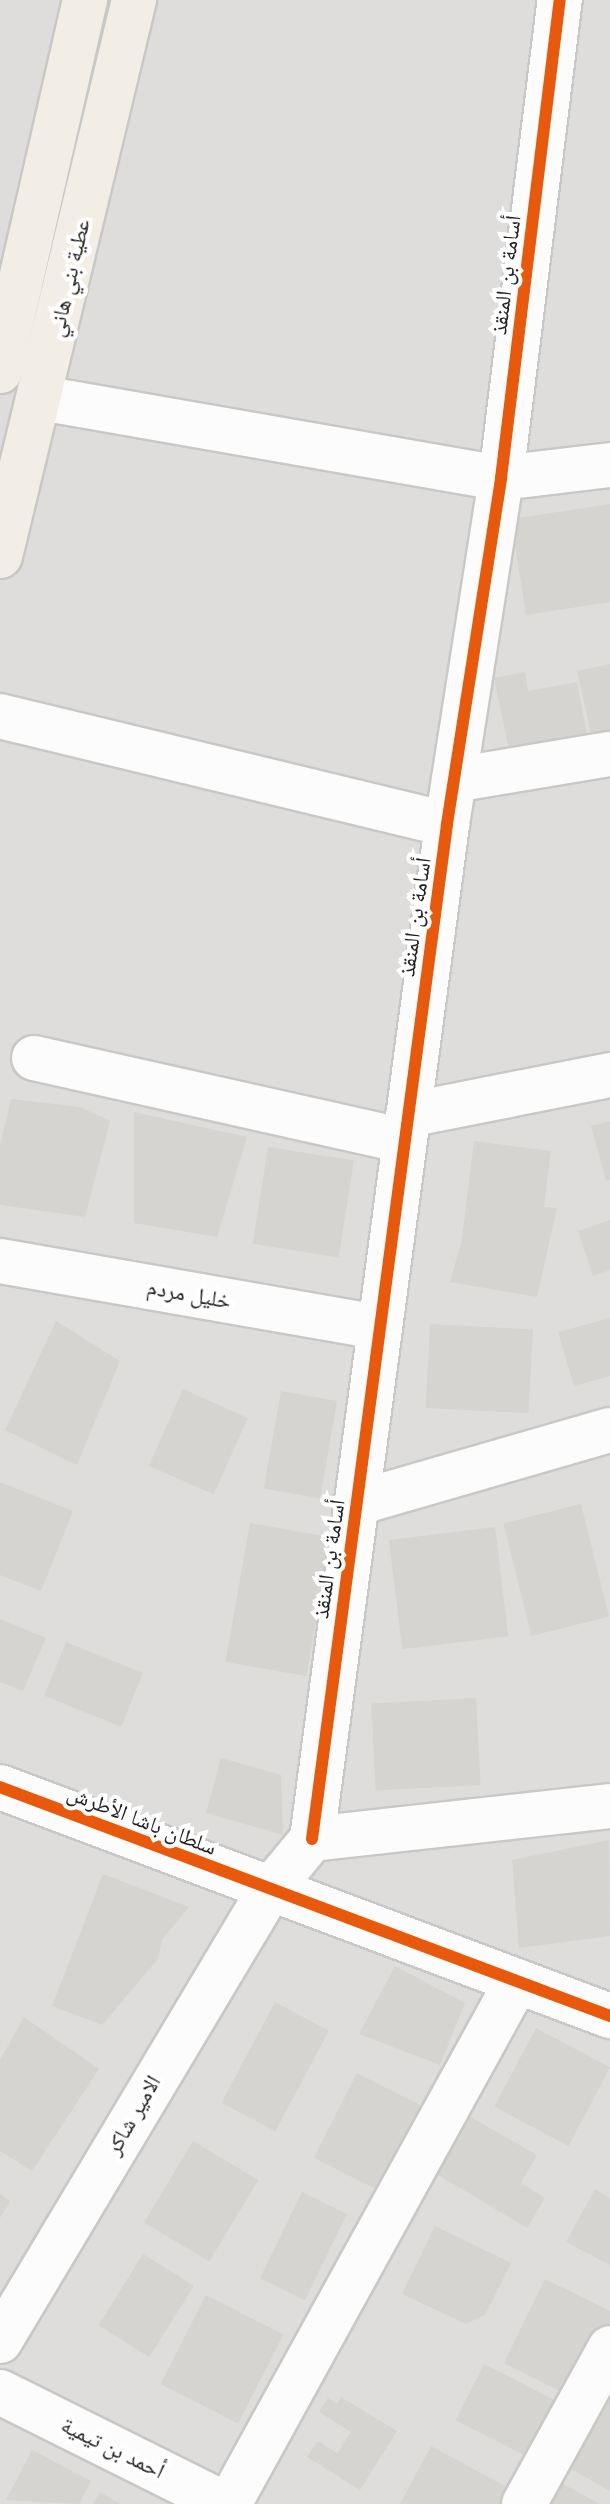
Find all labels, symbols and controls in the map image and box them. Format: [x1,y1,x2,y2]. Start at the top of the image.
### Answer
street label: أسامة بن المنقذ [486,214,526,336]
street label: عطية بني هاني [43,217,95,339]
street label: أسامة بن المنقذ [394,856,436,978]
street label: خليل مردم [145,1274,233,1314]
street label: أسامة بن المنقذ [308,1498,350,1620]
street label: سلطان باشا الأطرش [64,1779,220,1861]
street label: الامير شاكر [100,2071,166,2159]
street label: أحمد بن تيمية [57,2412,169,2484]

